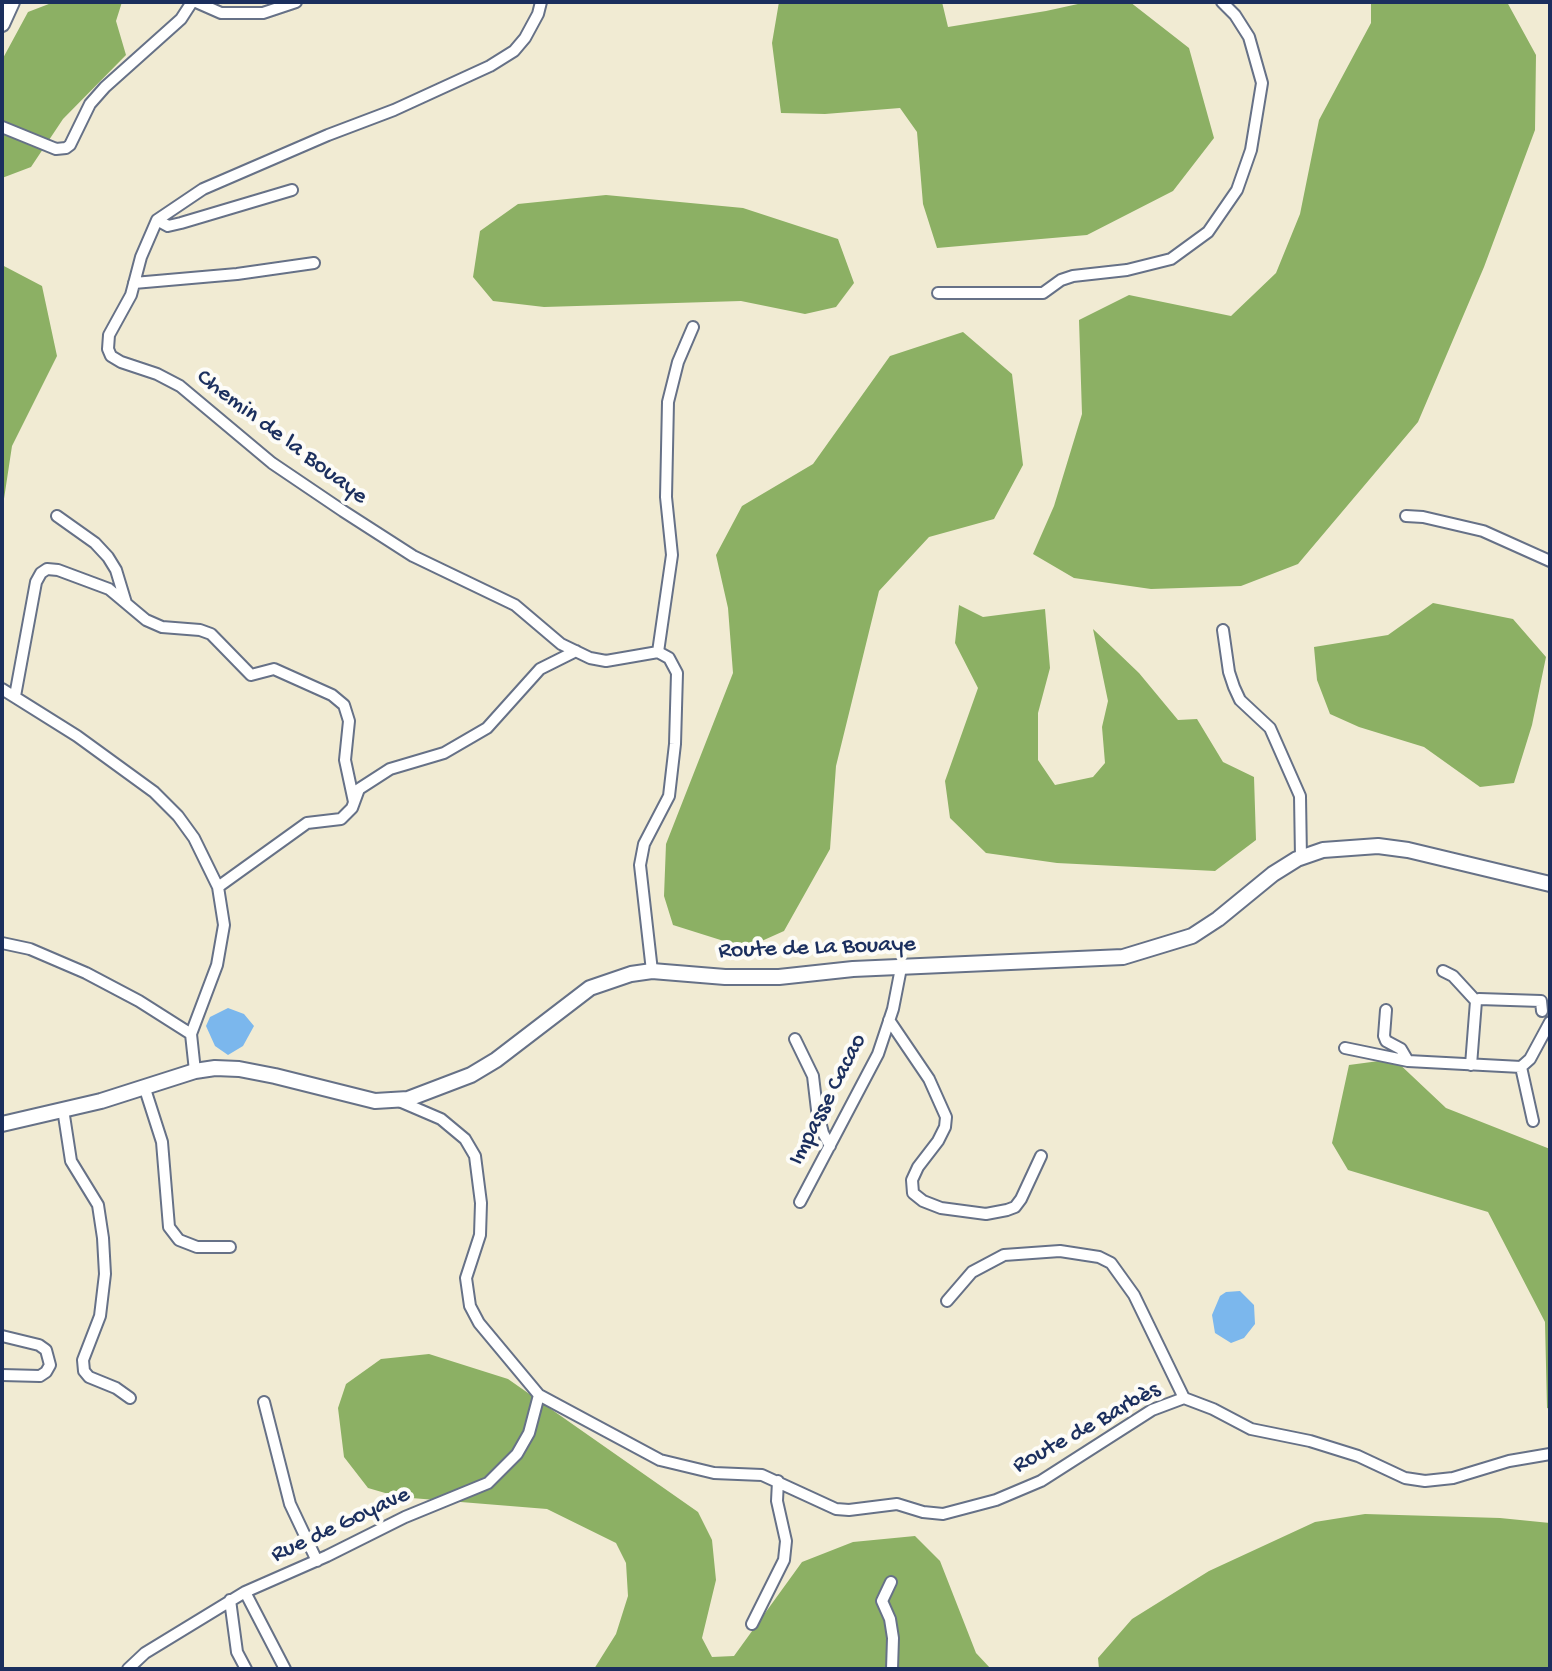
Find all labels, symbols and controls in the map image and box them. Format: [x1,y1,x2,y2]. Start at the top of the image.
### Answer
street label: Chemin de la Bouaye [189,364,373,512]
street label: Route de La Bouaye [718,931,916,967]
street label: Impasse Cacao [783,1029,875,1171]
street label: Route de Barbès [1008,1377,1166,1481]
street label: Rue de Goyave [267,1481,415,1571]

